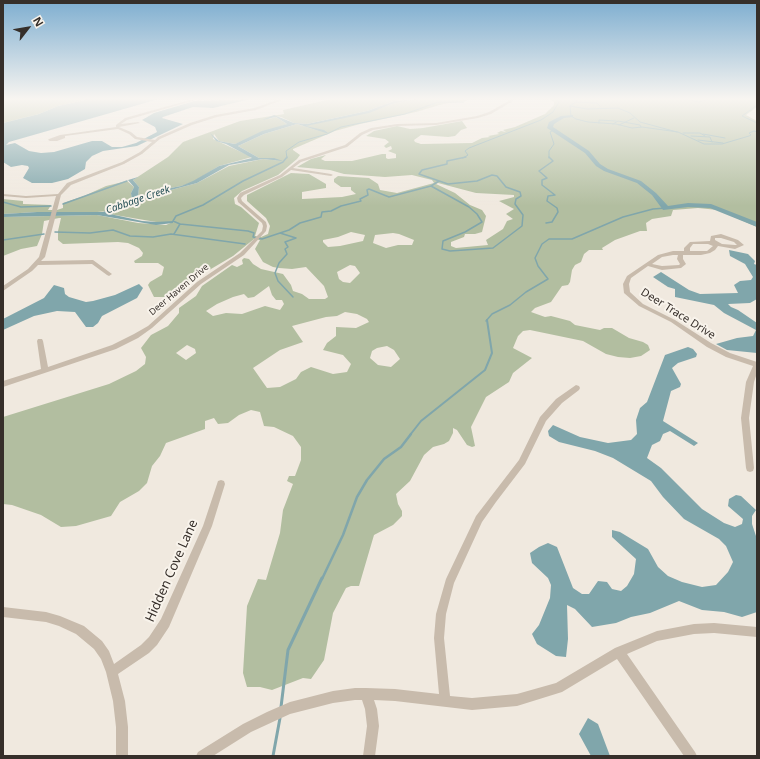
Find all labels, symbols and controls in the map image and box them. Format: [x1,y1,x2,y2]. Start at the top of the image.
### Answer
north arrow [8,8,48,48]
text: N [30,14,47,29]
water label: Cabbage Creek [104,183,172,217]
street label: Deer Haven Drive [147,262,211,318]
street label: Deer Trace Drive [638,286,718,342]
street label: Hidden Cove Lane [142,517,202,625]

